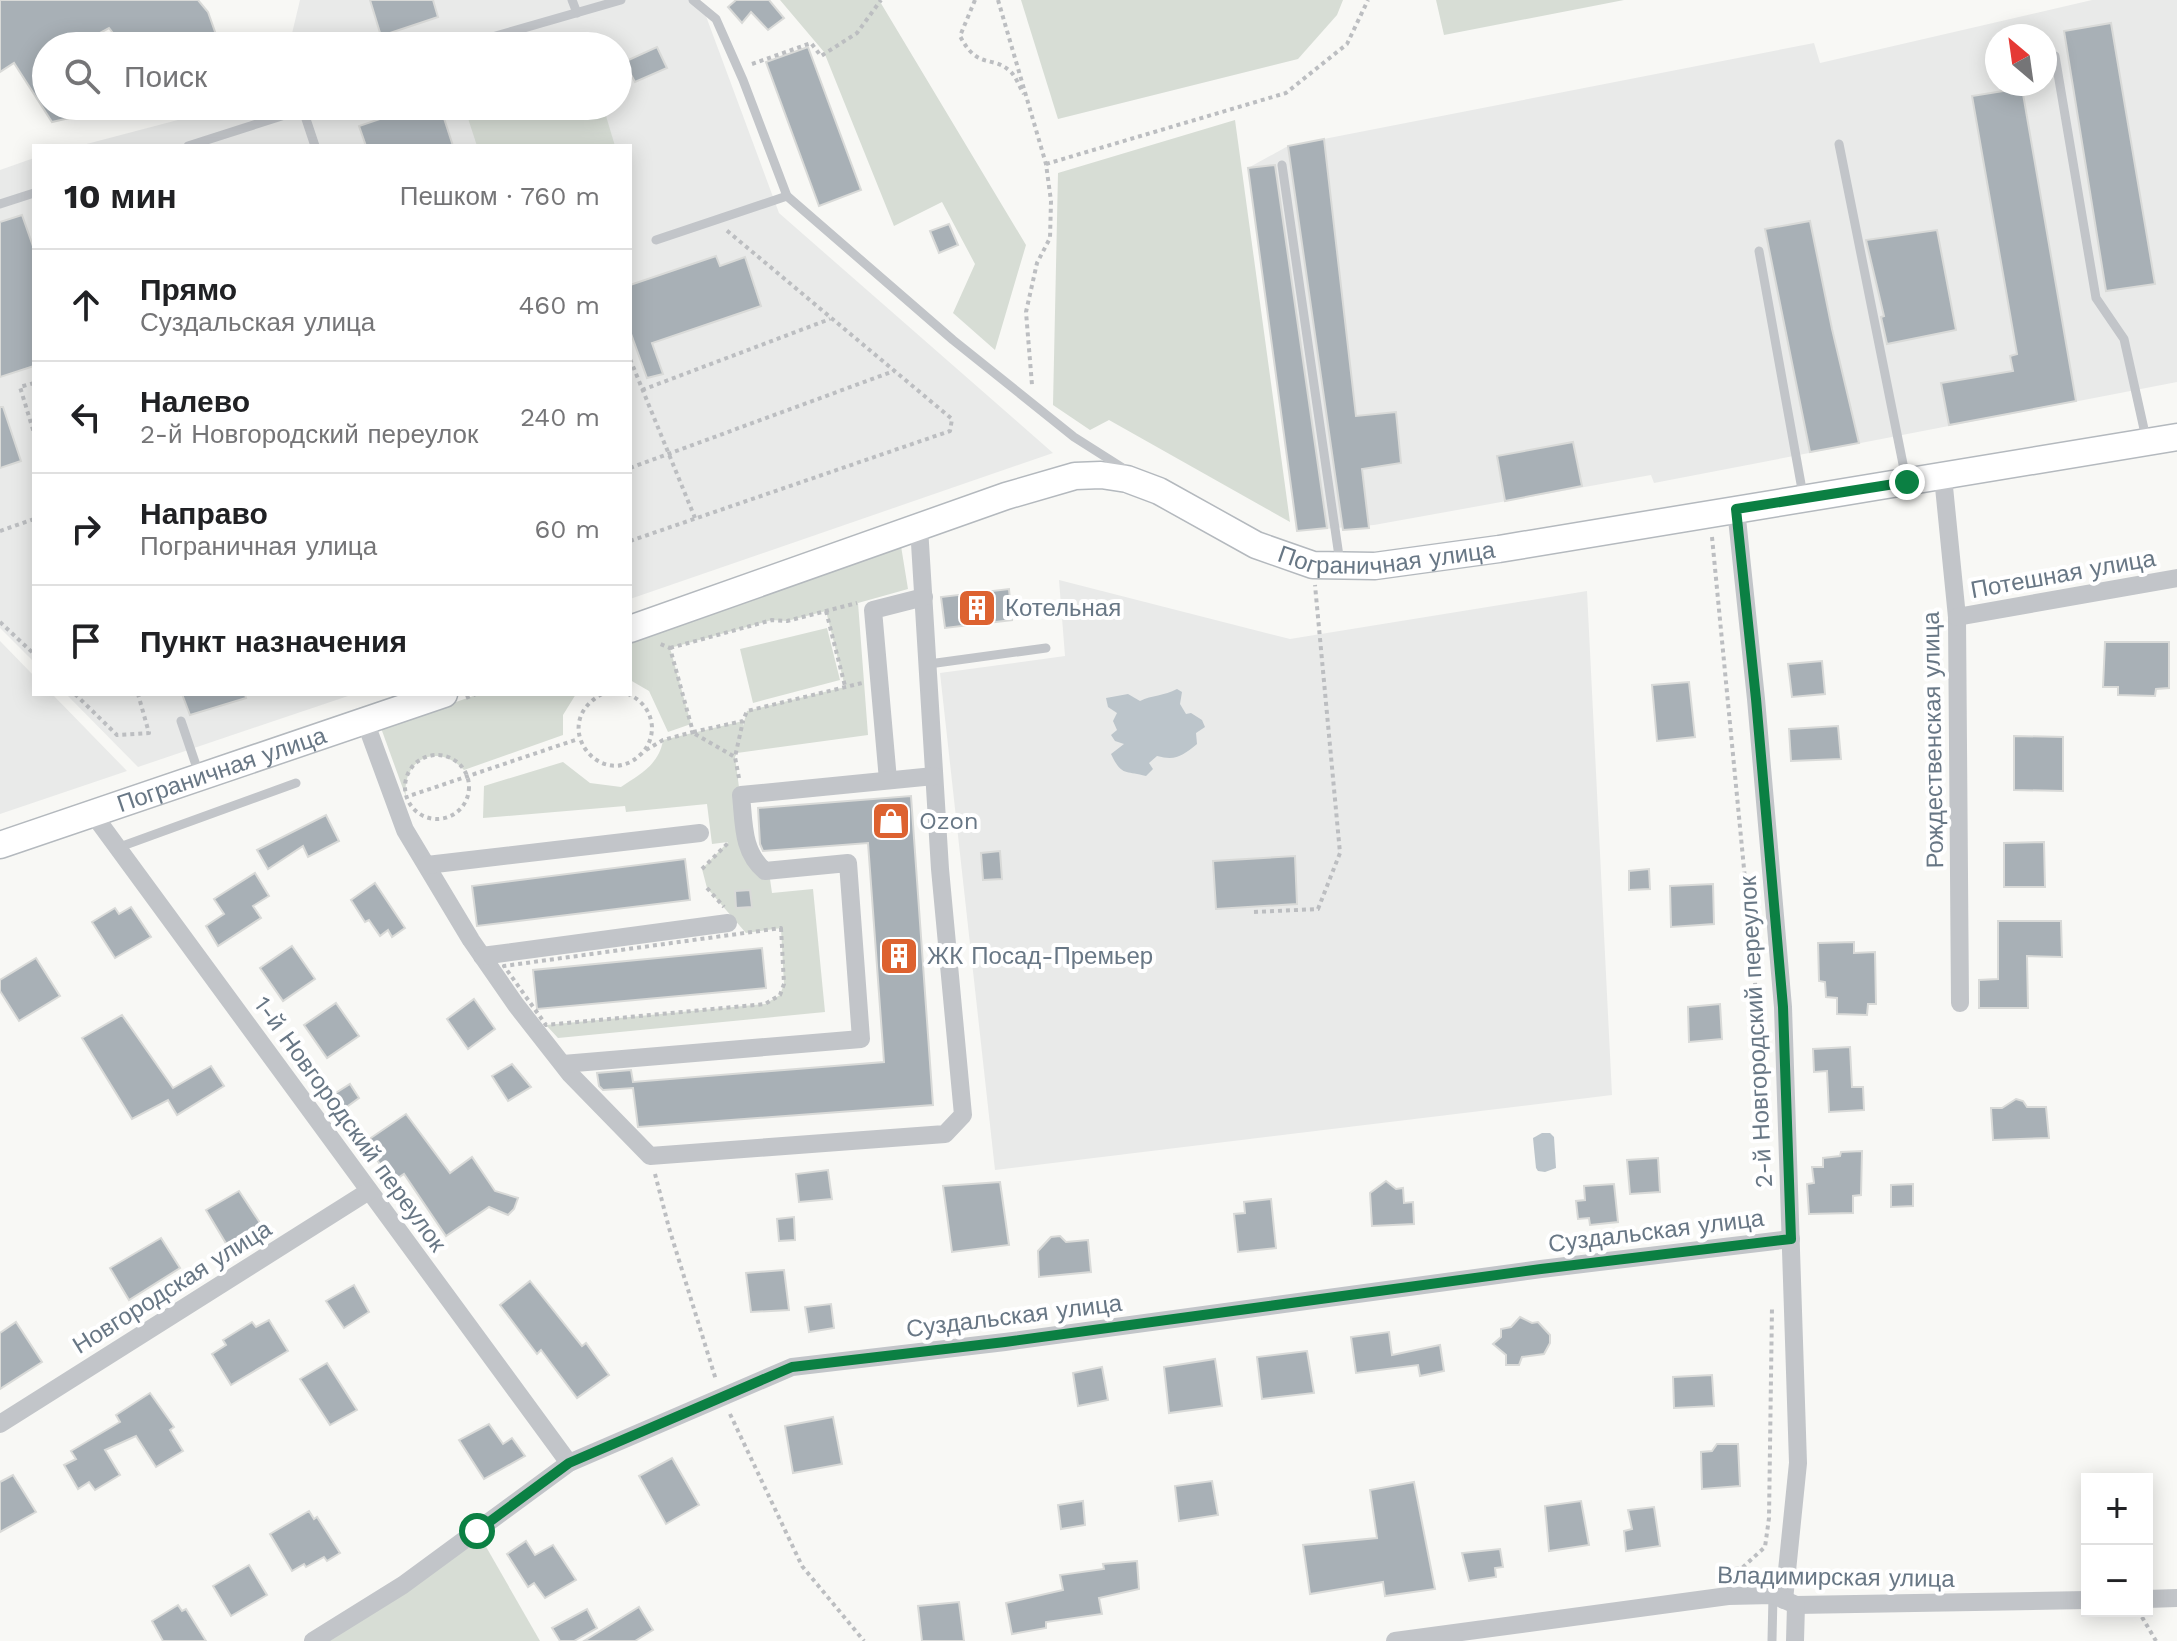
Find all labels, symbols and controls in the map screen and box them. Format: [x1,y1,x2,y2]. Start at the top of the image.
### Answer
north arrow [1985,24,2057,96]
search box [32,32,632,120]
icon: search [60,54,104,98]
text: Поиск [124,59,207,94]
text: 10 мин [64,176,177,216]
text: Пешком · 760 m [400,181,600,211]
text: Прямо [140,272,237,307]
icon: ahead [64,283,108,327]
text: 460 m [518,290,600,320]
text: Суздальская улица [140,307,375,337]
text: Налево [140,384,250,419]
icon: left [64,395,108,439]
text: 240 m [520,402,600,432]
text: 2-й Новгородский переулок [140,419,478,449]
route end [1889,464,1925,500]
text: Направо [140,496,268,531]
icon: right [64,507,108,551]
text: 60 m [534,514,600,544]
text: Пограничная улица [140,531,377,561]
street label: Пограничная улица [1274,536,1497,581]
street label: Потешная улица [1968,544,2158,604]
building icon: Котельная [956,587,998,629]
place label: Котельная [1005,594,1121,622]
street label: Рождественская улица [1917,611,1949,869]
icon: arrive [64,619,108,663]
text: Пункт назначения [140,624,407,659]
street label: Пограничная улица [113,721,330,818]
shop icon: Ozon [870,800,912,842]
place label: Ozon [919,807,979,835]
street label: 2-й Новгородский переулок [1734,875,1778,1189]
building icon: ЖК Посад-Премьер [878,935,920,977]
place label: ЖК Посад-Премьер [927,942,1153,970]
street label: 1-й Новгородский переулок [248,991,452,1257]
street label: Суздальская улица [1547,1204,1766,1258]
street label: Новгородская улица [68,1214,277,1359]
street label: Суздальская улица [905,1289,1124,1343]
map controls [2081,1473,2153,1617]
button: + [2081,1473,2153,1545]
route start [459,1513,495,1549]
button: − [2081,1545,2153,1617]
street label: Владимирская улица [1717,1561,1956,1593]

